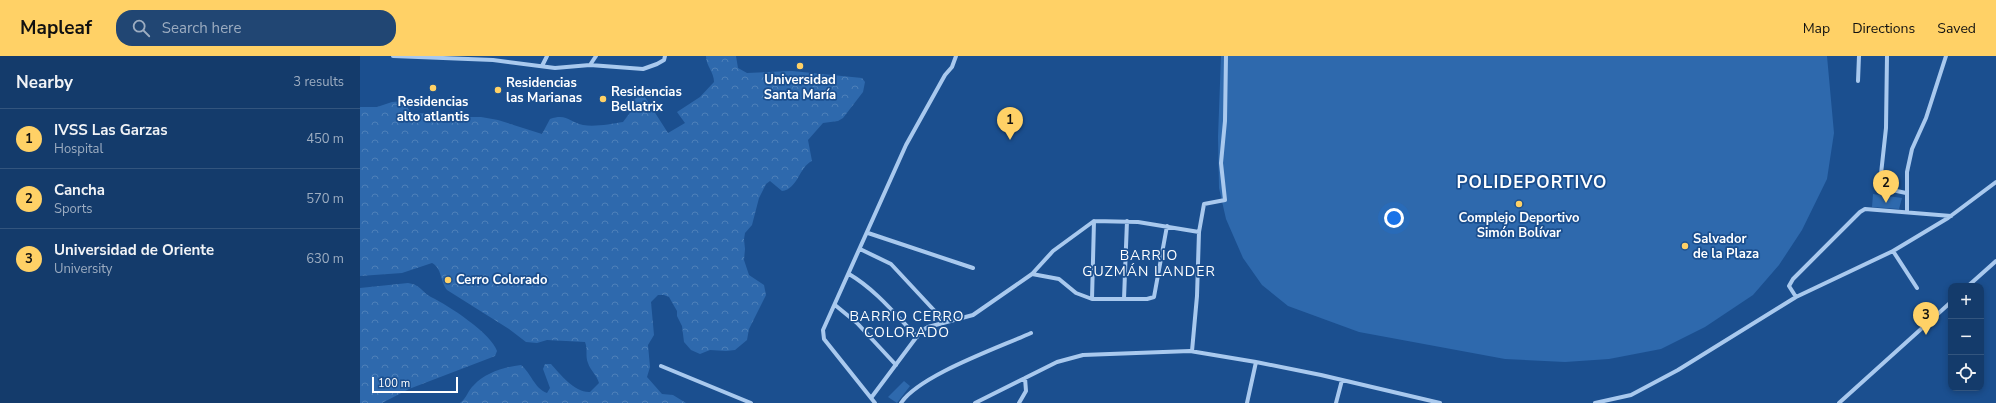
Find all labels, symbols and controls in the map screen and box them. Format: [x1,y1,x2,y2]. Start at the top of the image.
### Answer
search box [116,10,396,46]
text: Mapleaf [20,15,92,41]
icon: search [130,17,152,39]
text: Search here [162,18,241,38]
text: Map [1803,19,1830,38]
text: Directions [1852,19,1915,38]
text: Saved [1937,19,1976,38]
marker: Universidad Santa María [795,61,805,71]
text: Nearby [16,71,73,94]
place label: Universidad Santa María [764,71,836,104]
text: 3 results [293,73,344,91]
place label: Residencias las Marianas [506,74,582,107]
marker: Residencias alto atlantis [428,83,438,93]
place label: Residencias Bellatrix [611,83,682,116]
marker: Residencias las Marianas [493,85,503,95]
place label: Residencias alto atlantis [397,93,469,126]
marker: Residencias Bellatrix [598,94,608,104]
pin: 1 [997,107,1023,140]
text: IVSS Las Garzas [54,120,167,140]
text: 1 [25,130,33,148]
text: 450 m [306,130,344,148]
text: Hospital [54,140,103,158]
pin: 2 [1873,170,1899,203]
district label: POLIDEPORTIVO [1457,171,1607,194]
text: Cancha [54,180,105,200]
text: 2 [25,190,33,208]
text: 570 m [306,190,344,208]
marker: Complejo Deportivo Simón Bolívar [1514,199,1524,209]
text: Sports [54,200,93,218]
your location [1384,208,1404,228]
place label: Complejo Deportivo Simón Bolívar [1459,209,1579,242]
place label: Salvador de la Plaza [1693,230,1759,263]
text: Universidad de Oriente [54,240,214,260]
marker: Salvador de la Plaza [1680,241,1690,251]
district label: BARRIO GUZMÁN LANDER [1082,246,1216,281]
text: 3 [25,250,33,268]
text: 630 m [306,250,344,268]
text: University [54,260,113,278]
place label: Cerro Colorado [456,271,547,289]
marker: Cerro Colorado [443,275,453,285]
map controls [1948,283,1984,391]
button: + [1948,283,1984,319]
pin: 3 [1913,302,1939,335]
district label: BARRIO CERRO COLORADO [849,307,965,342]
button: − [1948,319,1984,355]
button: locate [1948,355,1984,391]
scale bar [372,375,458,394]
text: 100 m [378,376,410,391]

